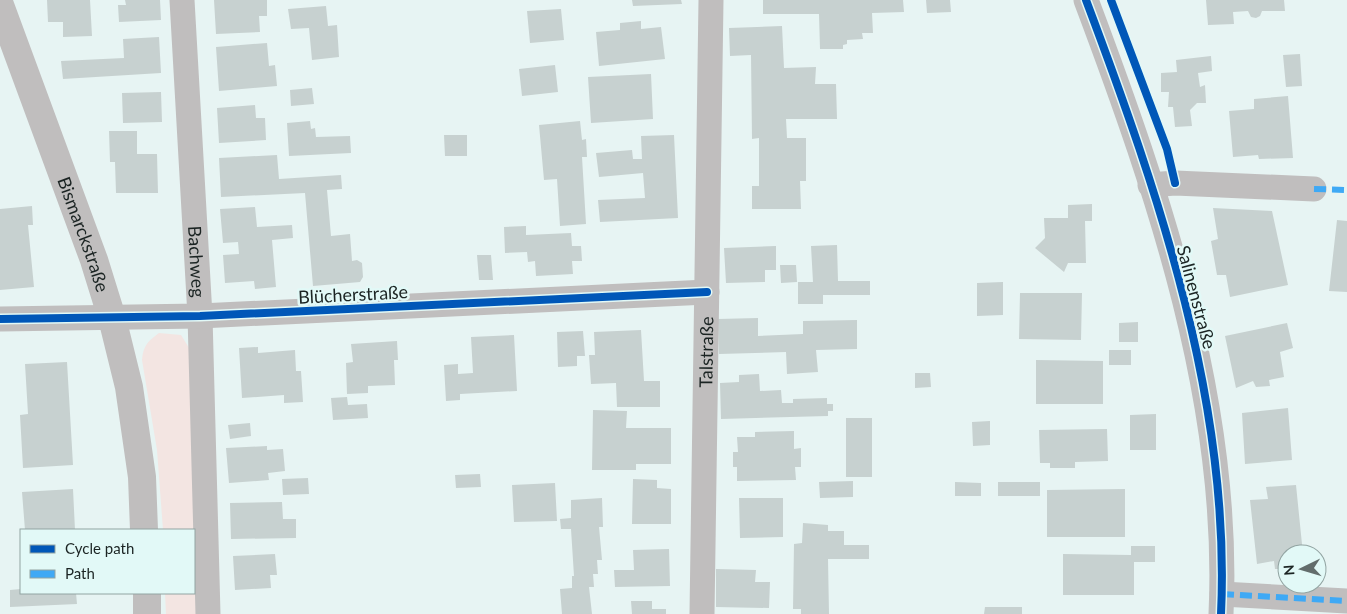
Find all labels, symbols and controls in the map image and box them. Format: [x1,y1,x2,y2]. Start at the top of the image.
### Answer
street label: Bismarckstraße [53,173,114,294]
street label: Bachweg [184,225,210,298]
street label: Salinenstraße [1173,243,1221,351]
street label: Blücherstraße [298,280,408,308]
street label: Talstraße [694,316,717,388]
legend [20,529,195,594]
text: Cycle path [65,539,134,557]
north arrow [1277,544,1327,594]
text: Path [65,564,95,582]
text: N [1280,564,1297,576]

